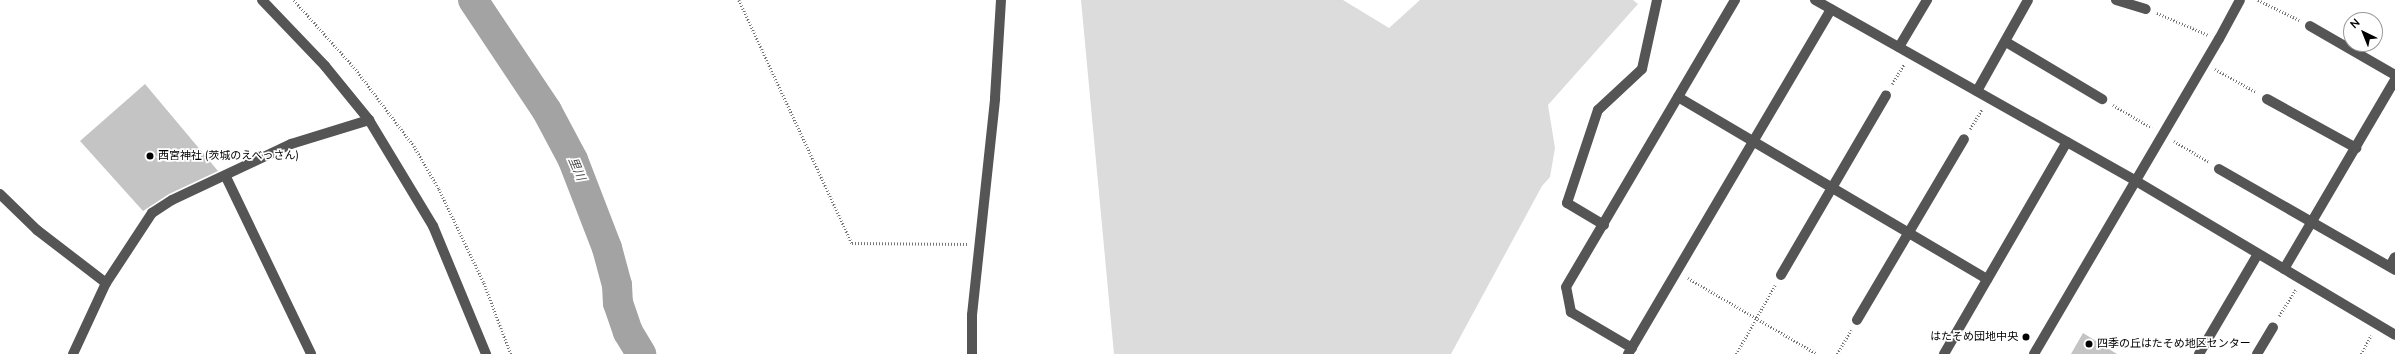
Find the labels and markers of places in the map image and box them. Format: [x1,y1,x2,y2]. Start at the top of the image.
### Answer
place label: 西宮神社 (茨城のえべっさん) [158,149,300,163]
marker: 西宮神社 (茨城のえべっさん) [145,151,155,161]
place label: はたそめ団地中央 [1930,330,2018,344]
marker: はたそめ団地中央 [2021,332,2031,342]
place label: 四季の丘はたそめ地区センター [2097,337,2251,351]
marker: 四季の丘はたそめ地区センター [2084,339,2094,349]

